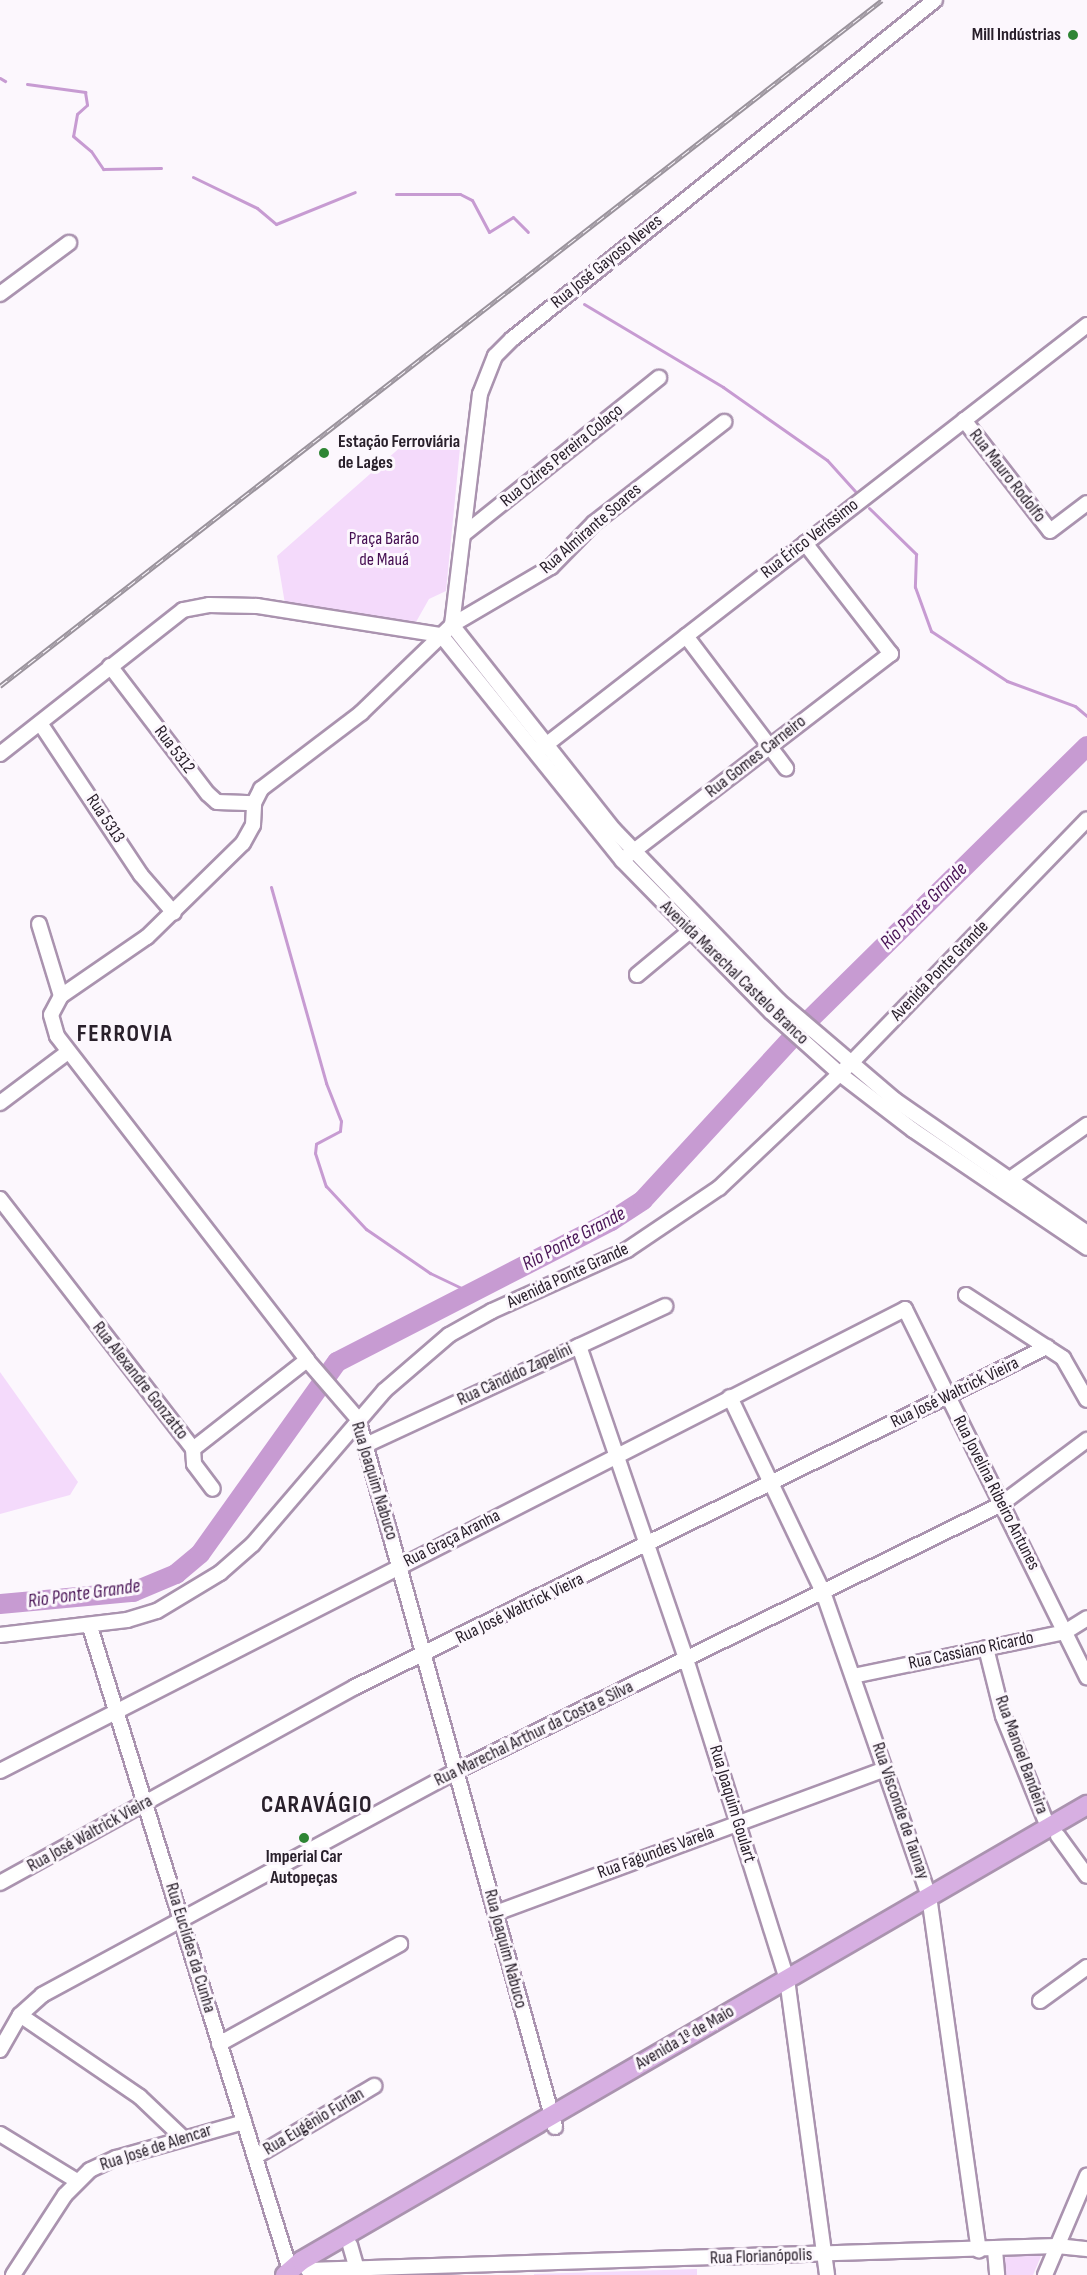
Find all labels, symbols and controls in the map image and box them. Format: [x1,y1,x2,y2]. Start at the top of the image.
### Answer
place label: Mill Indústrias [972,24,1061,46]
marker: Mill Indústrias [1066,28,1080,42]
street label: Rua José Gayoso Neves [547,211,667,313]
street label: Rua Ozires Pereira Colaço [496,400,628,512]
street label: Rua Mauro Rodolfo [964,425,1050,527]
place label: Estação Ferroviária de Lages [338,432,460,474]
marker: Estação Ferroviária de Lages [315,444,333,462]
street label: Rua Almirante Soares [536,479,646,579]
street label: Rua Érico Veríssimo [757,494,863,584]
park label: Praça Barão de Mauá [349,529,419,572]
street label: Rua Gomes Carneiro [702,711,810,803]
street label: Rua 5312 [149,722,199,778]
street label: Rua 5313 [81,790,129,848]
water label: Rio Ponte Grande [875,857,973,955]
street label: Avenida Marechal Castelo Branco [655,897,813,1049]
street label: Avenida Ponte Grande [887,916,993,1026]
district label: FERROVIA [77,1020,173,1048]
water label: Rio Ponte Grande [518,1202,630,1276]
street label: Avenida Ponte Grande [504,1238,632,1314]
street label: Rua Alexandre Gonzatto [87,1318,193,1444]
street label: Rua Cândido Zapelini [454,1339,576,1411]
street label: Rua José Waltrick Vieira [888,1353,1022,1433]
street label: Rua Jovelina Ribeiro Antunes [948,1412,1044,1574]
street label: Rua Joaquim Nabuco [346,1419,402,1543]
street label: Rua Graça Aranha [400,1505,504,1573]
street label: Rua José Waltrick Vieira [453,1569,587,1649]
water label: Rio Ponte Grande [26,1574,142,1614]
street label: Rua Cassiano Ricardo [906,1627,1036,1675]
street label: Rua Marechal Arthur da Costa e Silva [431,1676,637,1792]
street label: Rua Manoel Bandeira [990,1693,1052,1817]
street label: Rua Visconde de Taunay [866,1740,934,1882]
street label: Rua Joaquim Goulart [704,1743,760,1865]
street label: Rua José Waltrick Vieira [24,1791,156,1877]
district label: CARAVÁGIO [261,1791,373,1819]
street label: Rua Fagundes Varela [595,1822,717,1884]
marker: Imperial Car Autopeças [297,1831,311,1845]
place label: Imperial Car Autopeças [266,1847,342,1890]
street label: Rua Euclides da Cunha [160,1880,220,2016]
street label: Rua Joaquim Nabuco [479,1887,531,2011]
street label: Avenida 1º de Maio [632,2001,738,2075]
street label: Rua Eugênio Furlan [260,2083,368,2161]
street label: Rua José de Alencar [97,2120,215,2176]
street label: Rua Florianópolis [709,2244,813,2270]

